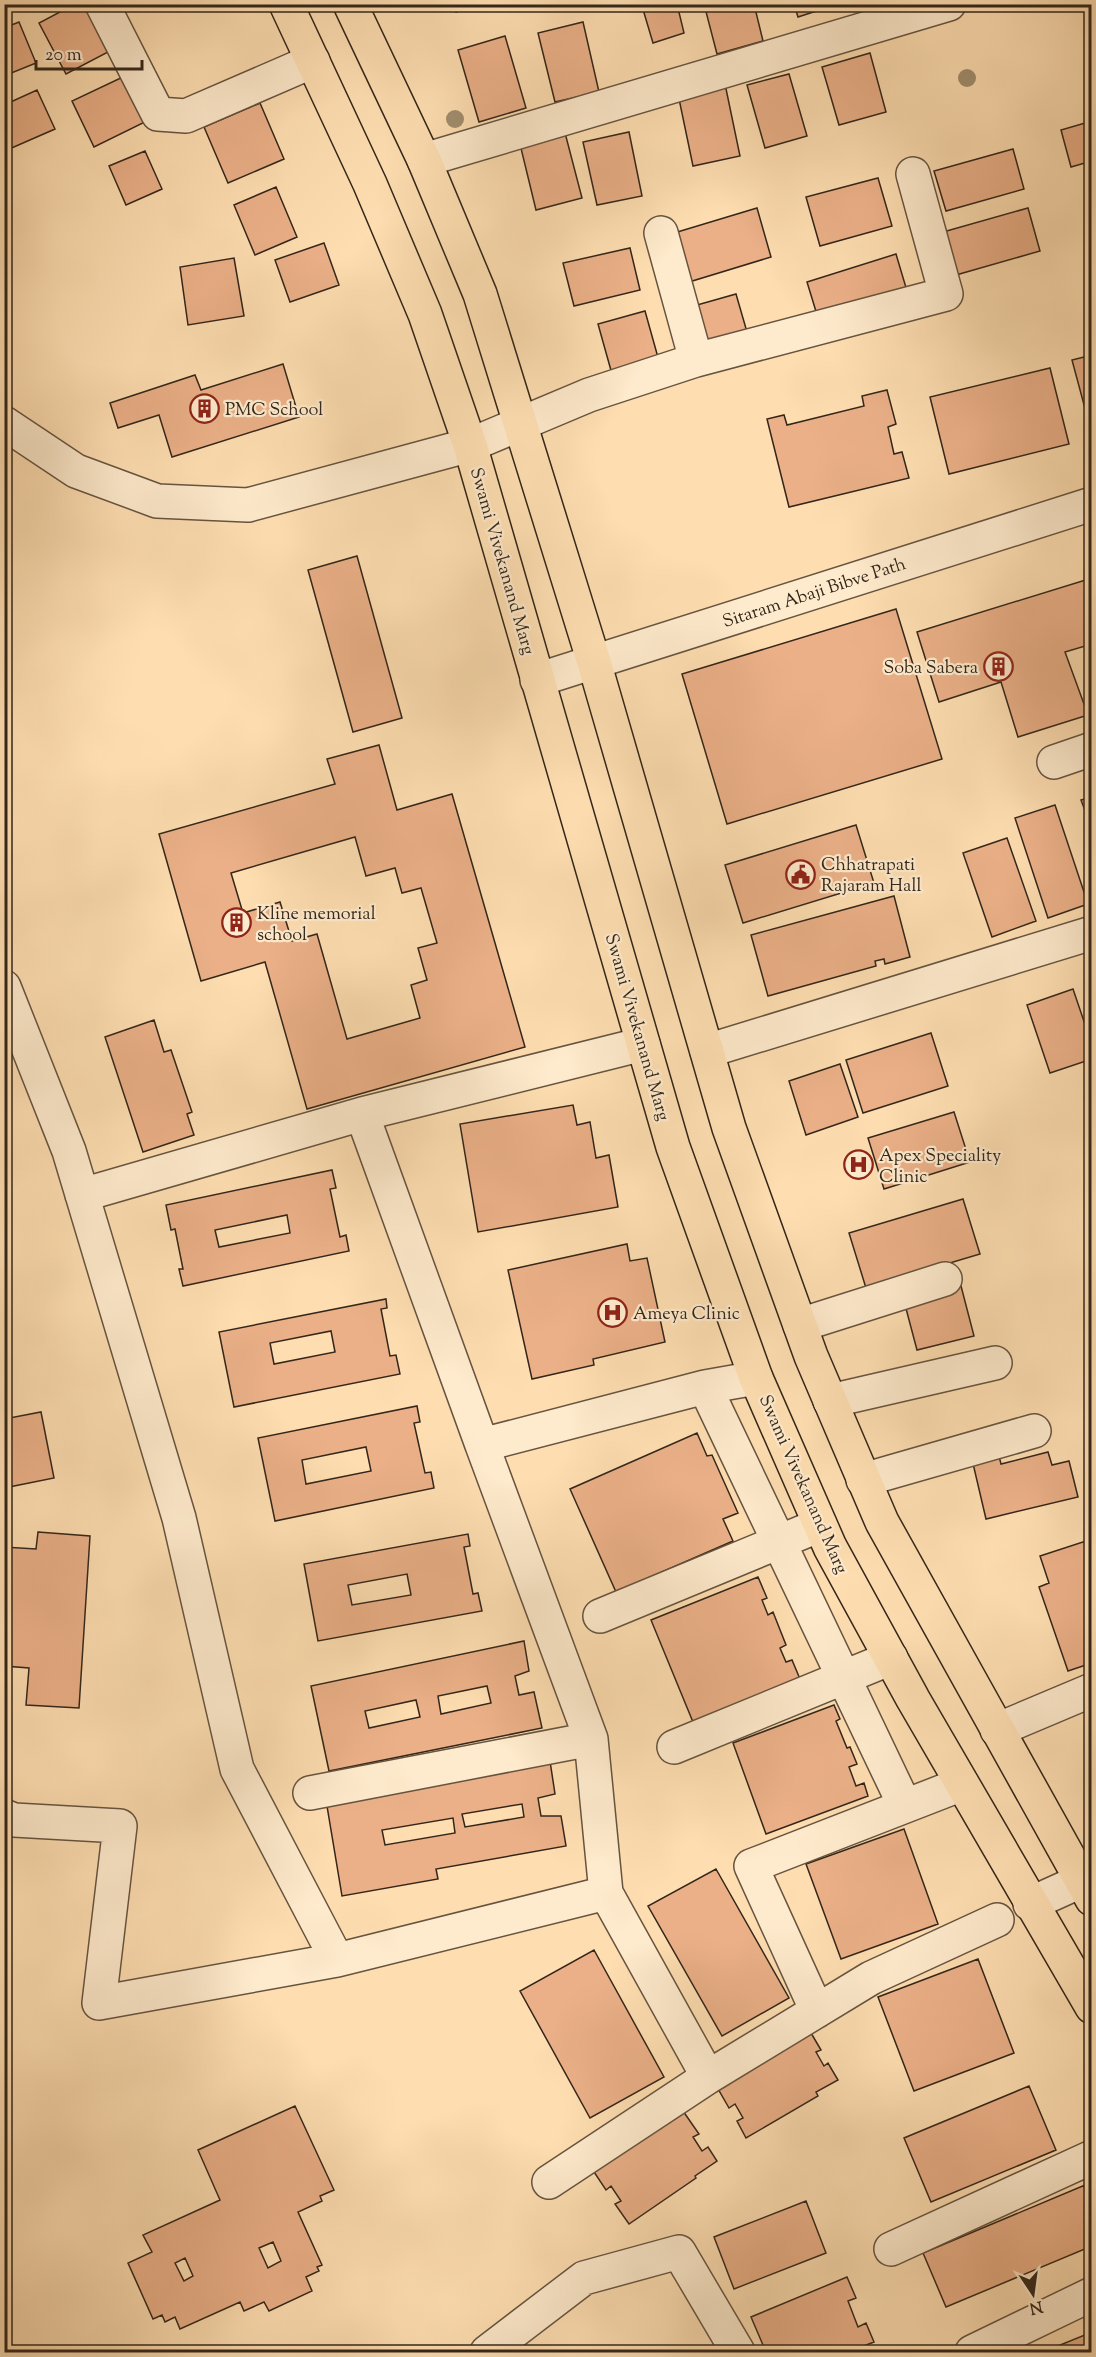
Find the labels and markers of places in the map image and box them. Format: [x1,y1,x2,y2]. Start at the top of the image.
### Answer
building icon: PMC School [188,393,220,425]
place label: PMC School [225,398,323,424]
building icon: Soba Sabera [983,651,1015,683]
place label: Soba Sabera [884,656,978,682]
place label: Chhatrapati Rajaram Hall [821,853,921,900]
public building icon: Chhatrapati Rajaram Hall [784,858,816,890]
place label: Kline memorial school [257,902,376,949]
building icon: Kline memorial school [220,907,252,939]
place label: Apex Speciality Clinic [879,1144,1001,1191]
hospital icon: Apex Speciality Clinic [842,1149,874,1181]
hospital icon: Ameya Clinic [596,1297,628,1329]
place label: Ameya Clinic [633,1302,740,1328]

